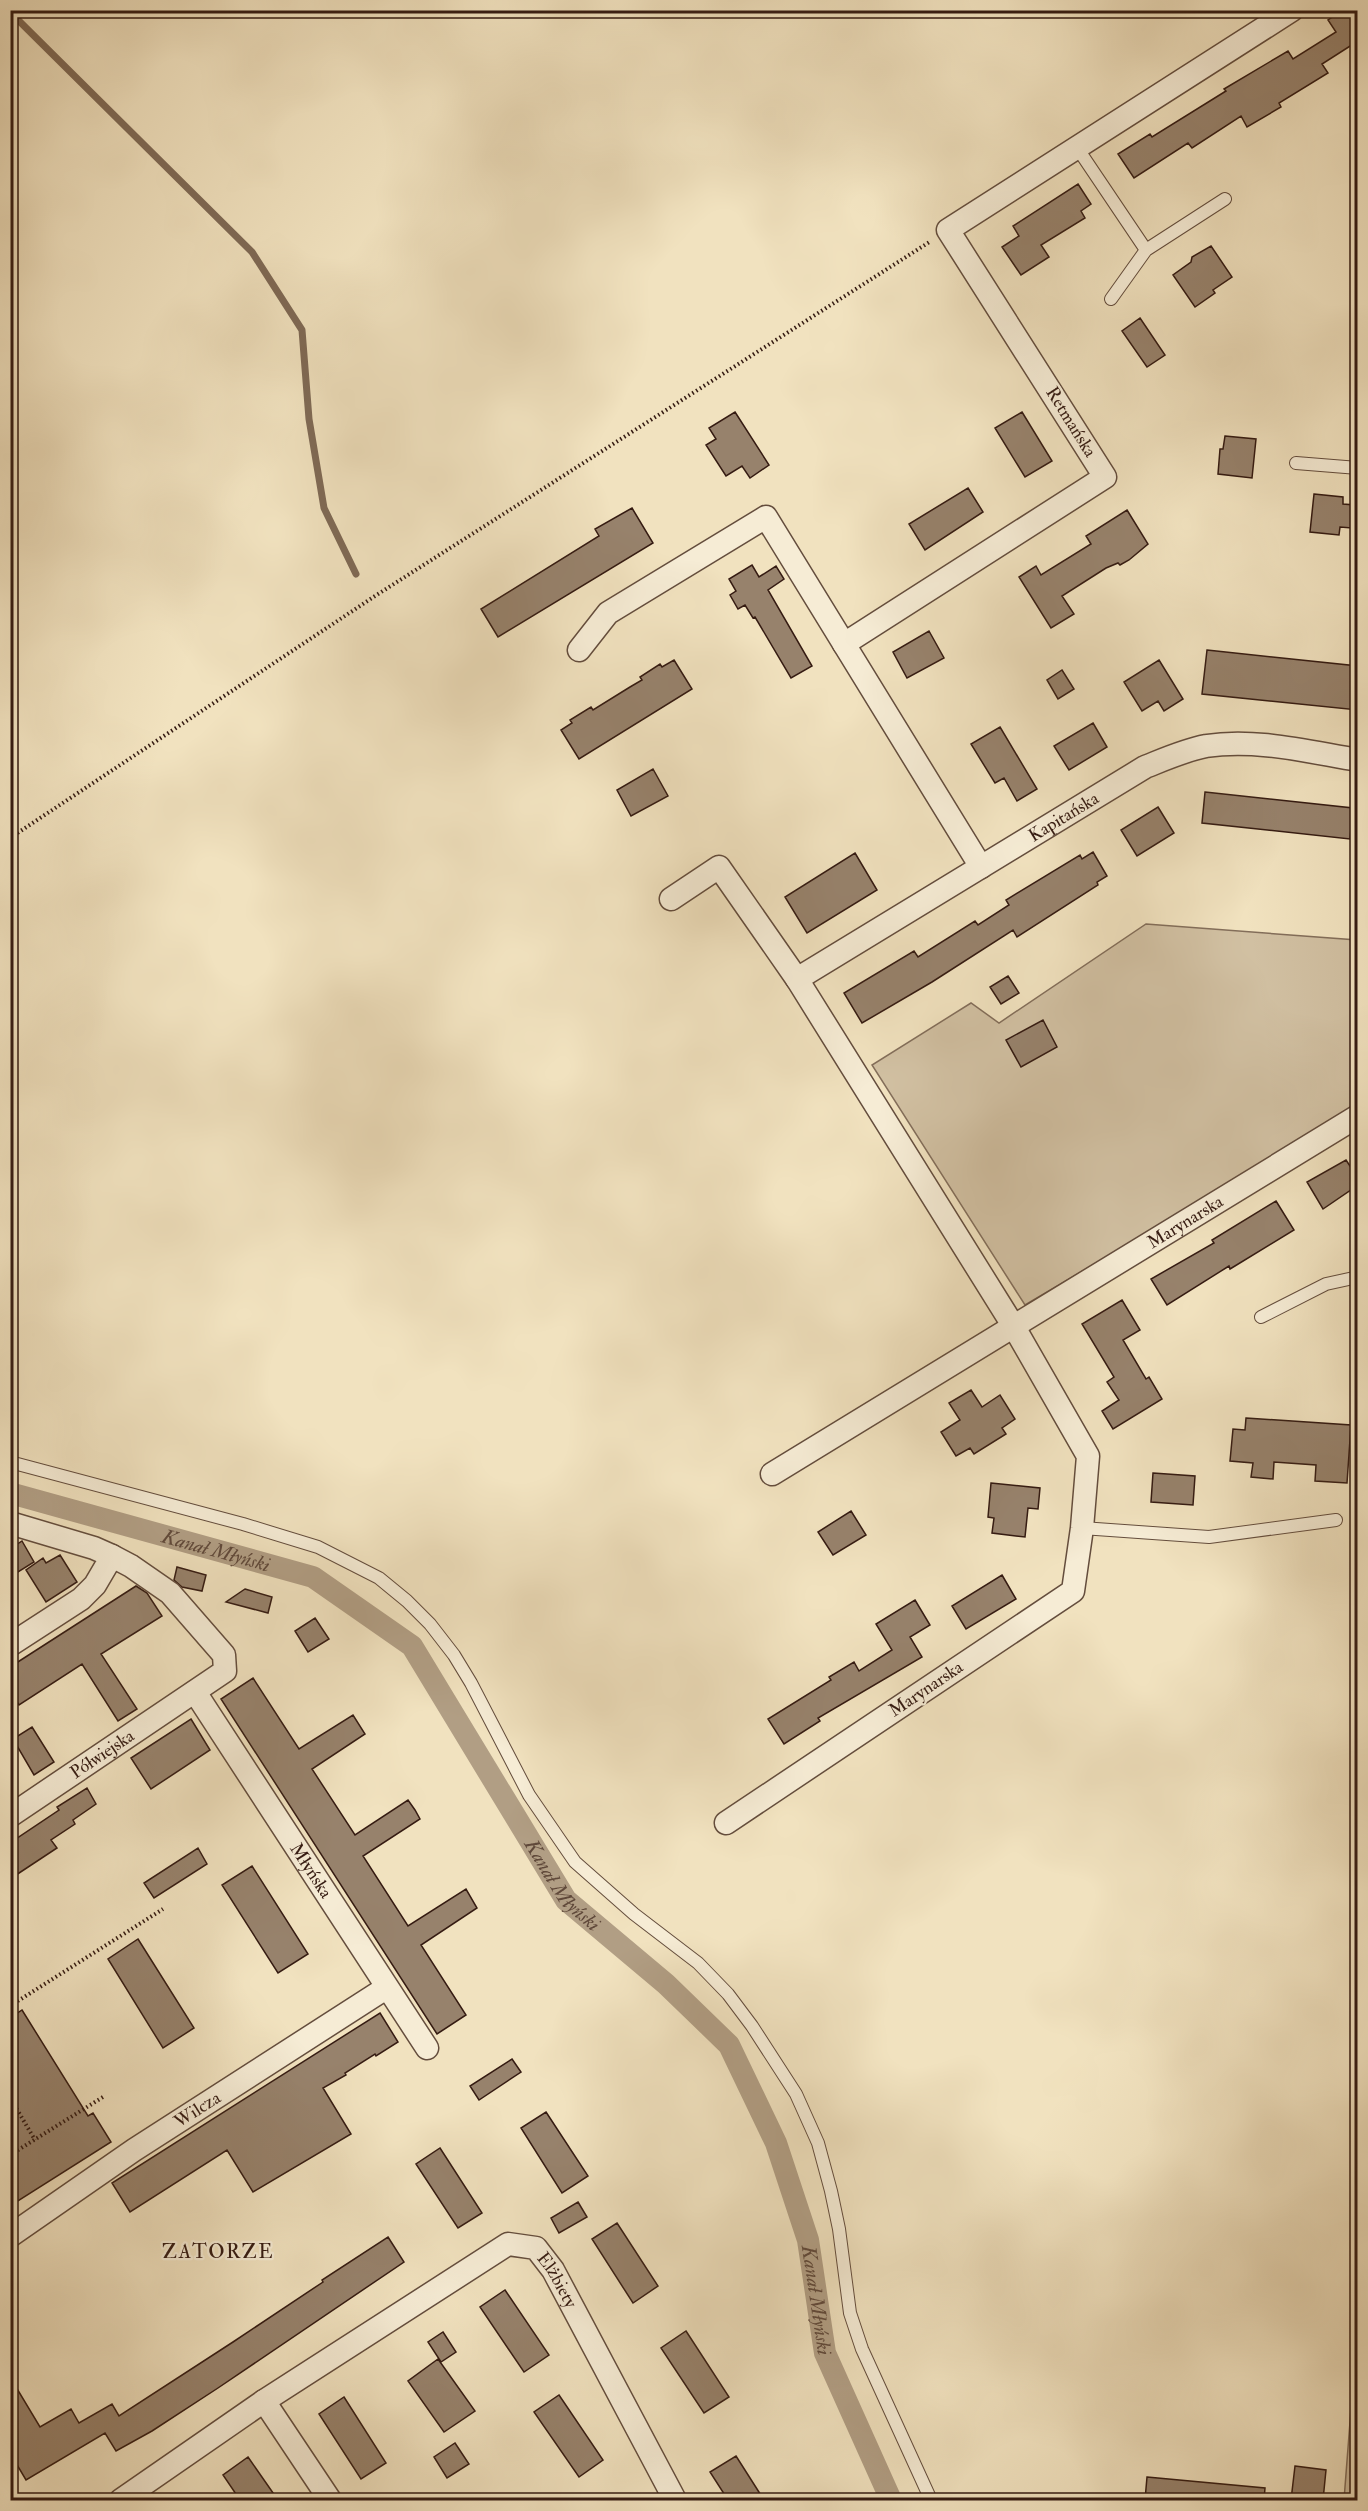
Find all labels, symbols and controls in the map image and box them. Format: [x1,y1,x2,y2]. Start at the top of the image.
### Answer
street label: Retmańska [1040,382,1102,462]
street label: Kapitańska [1024,786,1103,847]
street label: Marynarska [1143,1189,1228,1254]
water label: Kanał Młyński [158,1523,274,1577]
street label: Marynarska [884,1655,968,1722]
street label: Półwiejska [65,1724,139,1784]
water label: Kanał Młyński [519,1833,606,1937]
street label: Młyńska [285,1839,338,1903]
street label: Wilcza [169,2086,225,2133]
district label: ZATORZE [162,2239,274,2264]
water label: Kanał Młyński [796,2242,838,2357]
street label: Elżbiety [532,2247,583,2313]

